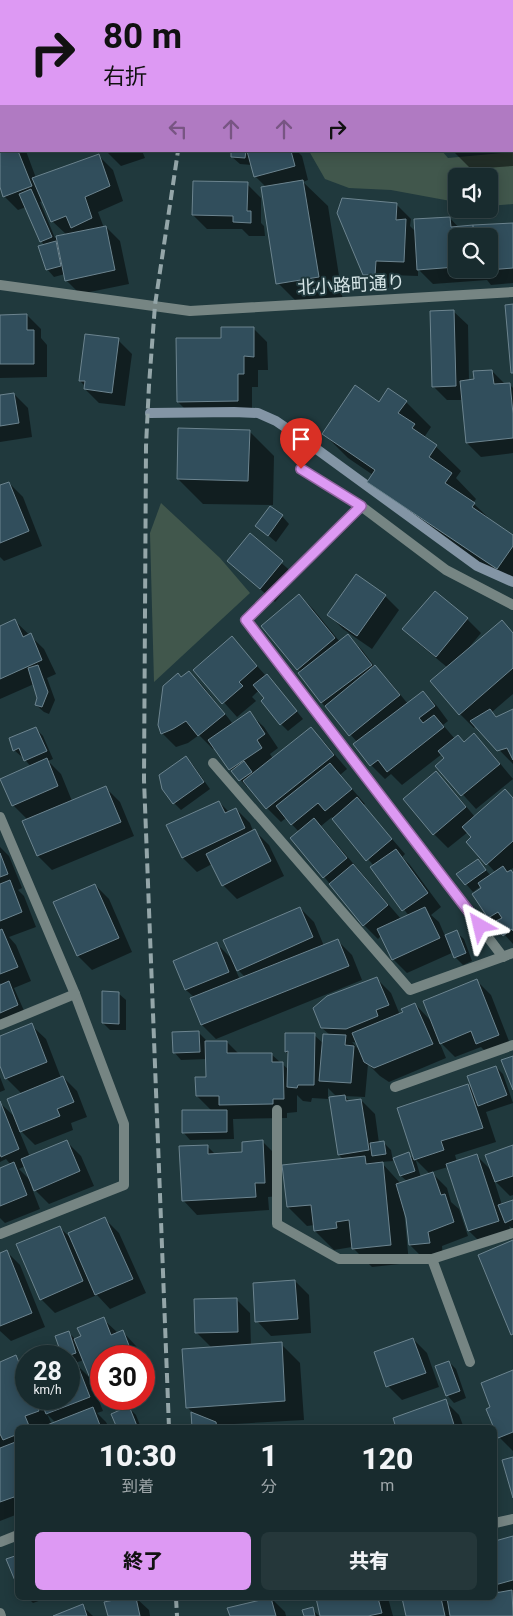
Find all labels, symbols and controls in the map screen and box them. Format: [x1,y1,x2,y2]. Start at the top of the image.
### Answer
text: 80 m [103,16,182,57]
icon: right [20,20,85,85]
text: 右折 [103,64,147,89]
icon: left [164,115,192,143]
icon: ahead [217,115,245,143]
icon: ahead [270,115,298,143]
icon: right [323,115,351,143]
map controls [448,168,498,278]
button: sound [448,168,498,218]
button: search [448,228,498,278]
street label: 北小路町通り [296,271,405,298]
pin [280,418,322,469]
icon: arrive [287,425,315,453]
position arrow [453,899,505,951]
speed limit sign: 30 [90,1345,155,1410]
text: 28 [33,1357,62,1386]
text: km/h [33,1383,62,1397]
text: 10:30 [99,1438,177,1473]
text: 1 [260,1438,278,1473]
text: 120 [361,1441,413,1476]
text: m [380,1476,394,1495]
text: 到着 [122,1477,154,1496]
text: 分 [261,1477,277,1496]
button: 終了 [35,1532,251,1590]
button: 共有 [261,1532,477,1590]

